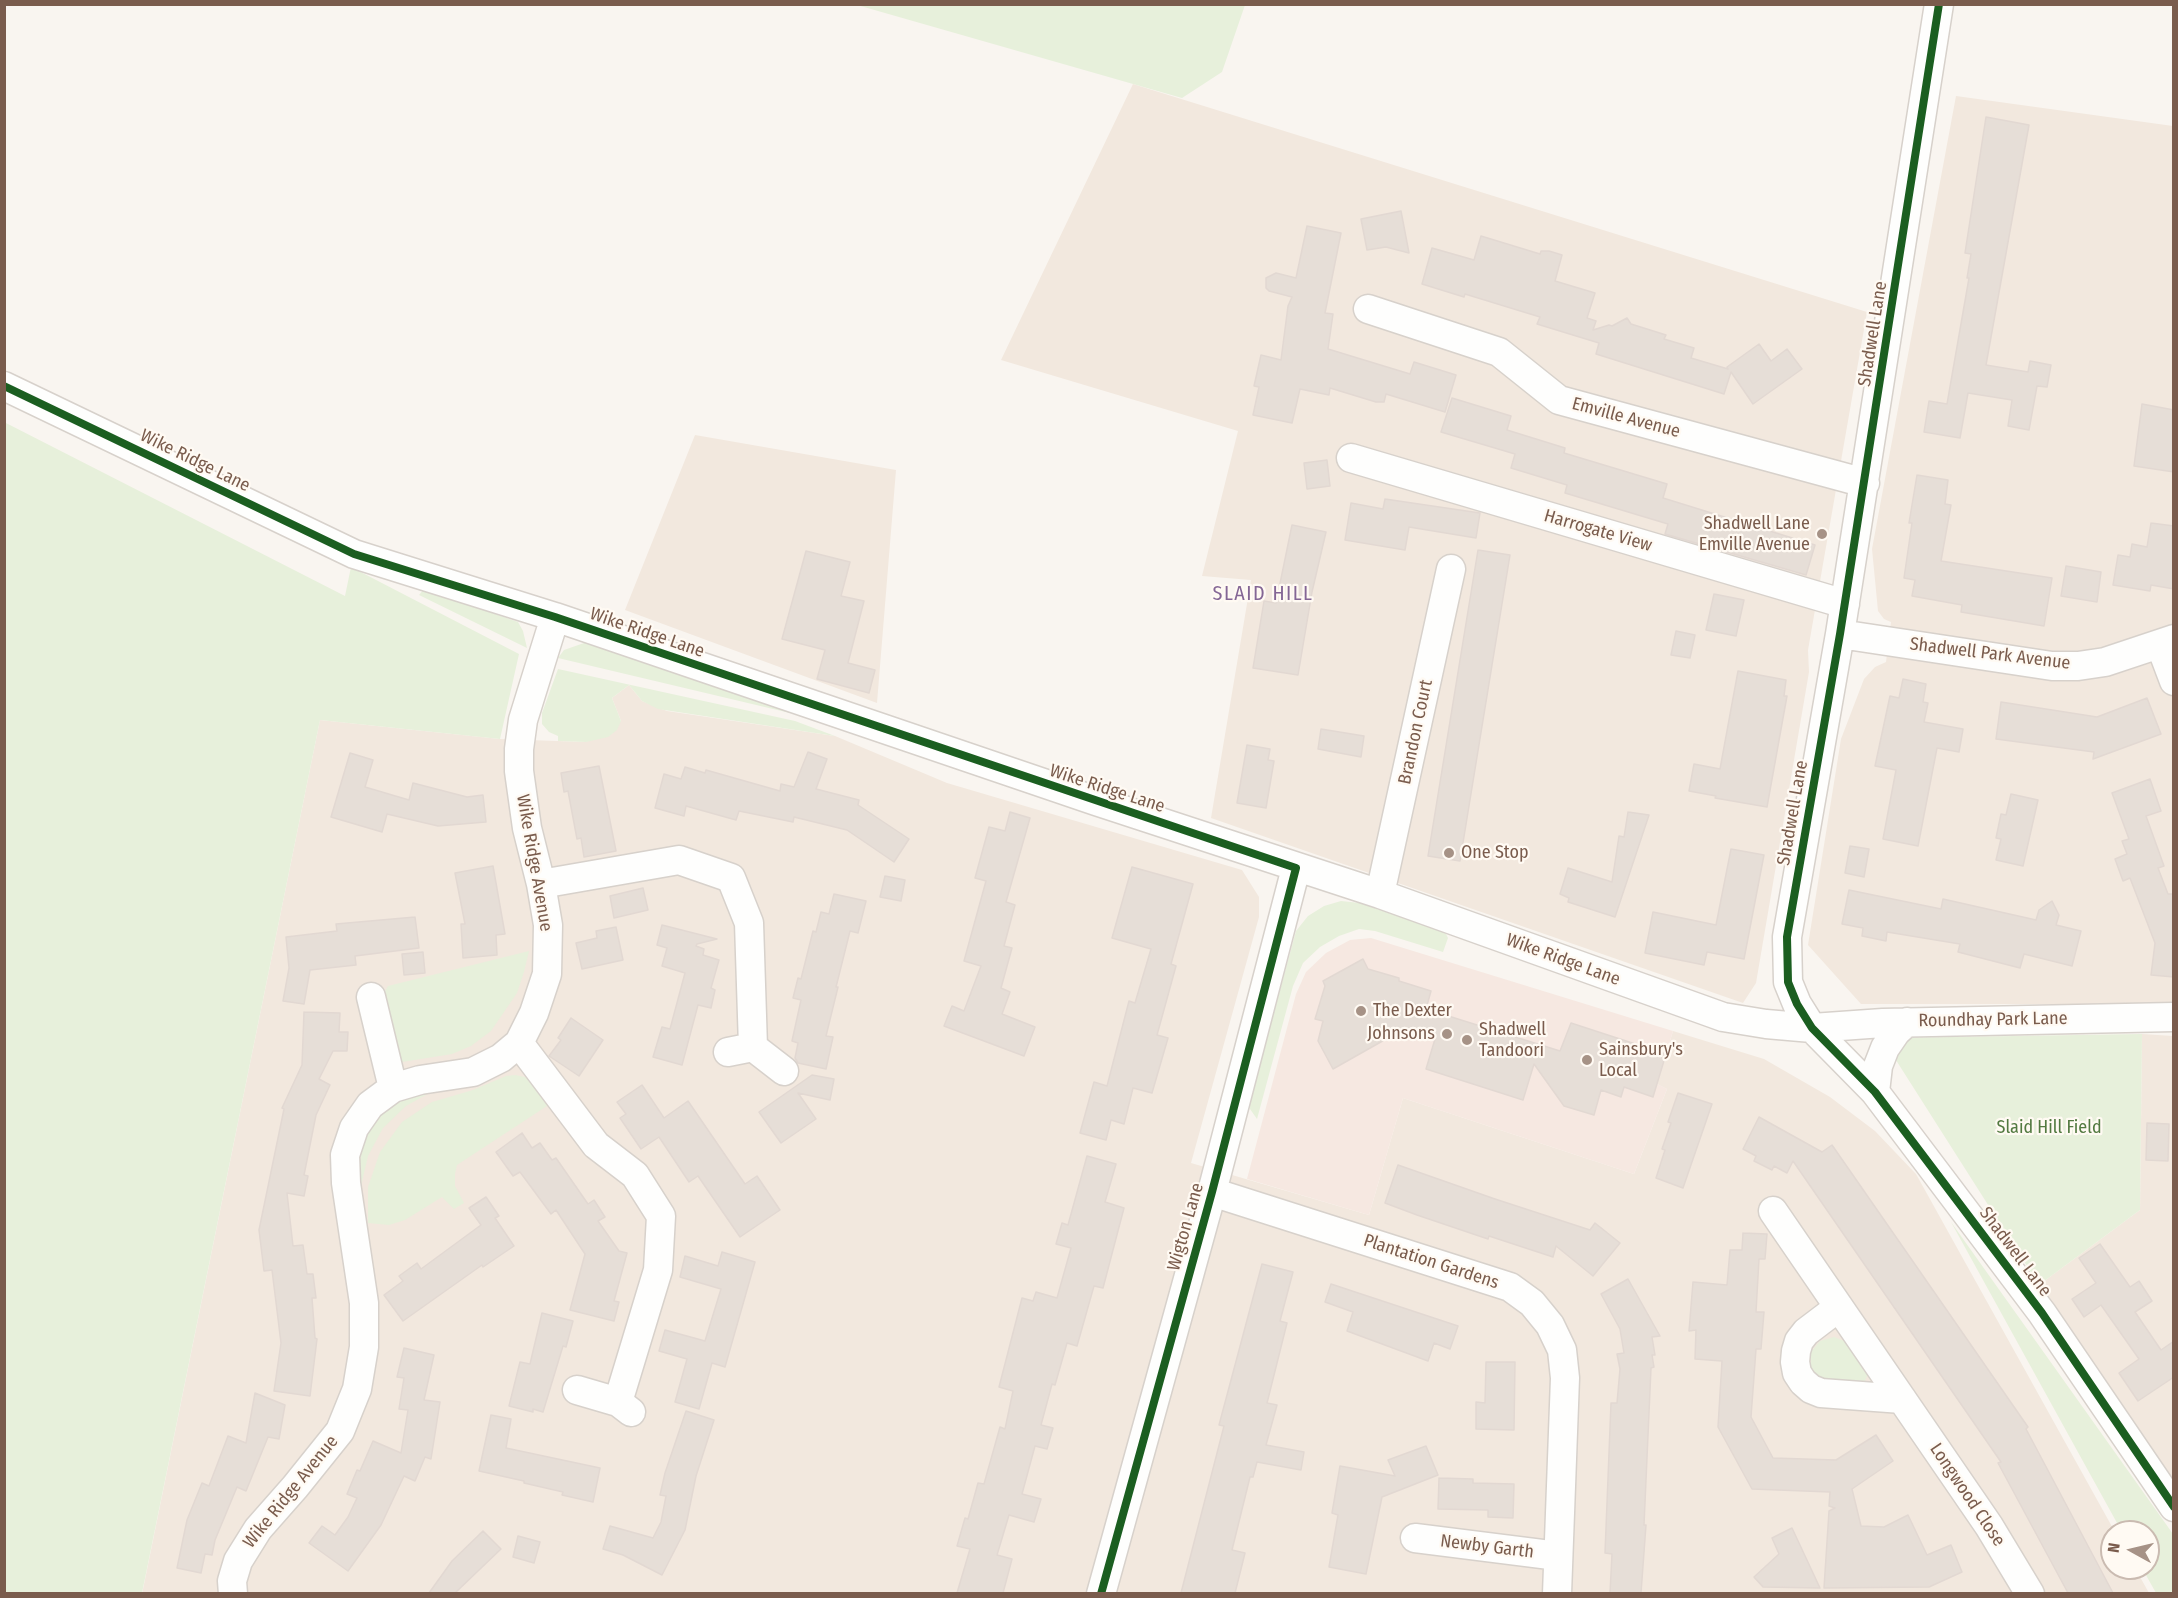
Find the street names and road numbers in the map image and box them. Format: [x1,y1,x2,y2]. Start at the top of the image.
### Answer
street label: Shadwell Lane [1854,280,1892,388]
street label: Emville Avenue [1570,393,1682,443]
street label: Wike Ridge Lane [136,425,254,497]
street label: Harrogate View [1542,505,1654,557]
street label: Wike Ridge Lane [587,603,707,663]
street label: Shadwell Park Avenue [1908,633,2072,675]
street label: Brandon Court [1394,678,1438,786]
street label: Shadwell Lane [1773,759,1813,867]
street label: Wike Ridge Lane [1047,760,1167,818]
street label: Wike Ridge Avenue [511,793,557,933]
street label: Wike Ridge Lane [1503,929,1623,991]
street label: Roundhay Park Lane [1918,1008,2068,1032]
street label: Wigton Lane [1163,1181,1209,1273]
street label: Shadwell Lane [1974,1203,2056,1301]
street label: Plantation Gardens [1361,1230,1501,1294]
street label: Wike Ridge Avenue [239,1431,343,1553]
street label: Longwood Close [1925,1440,2009,1550]
street label: Newby Garth [1439,1531,1535,1563]

